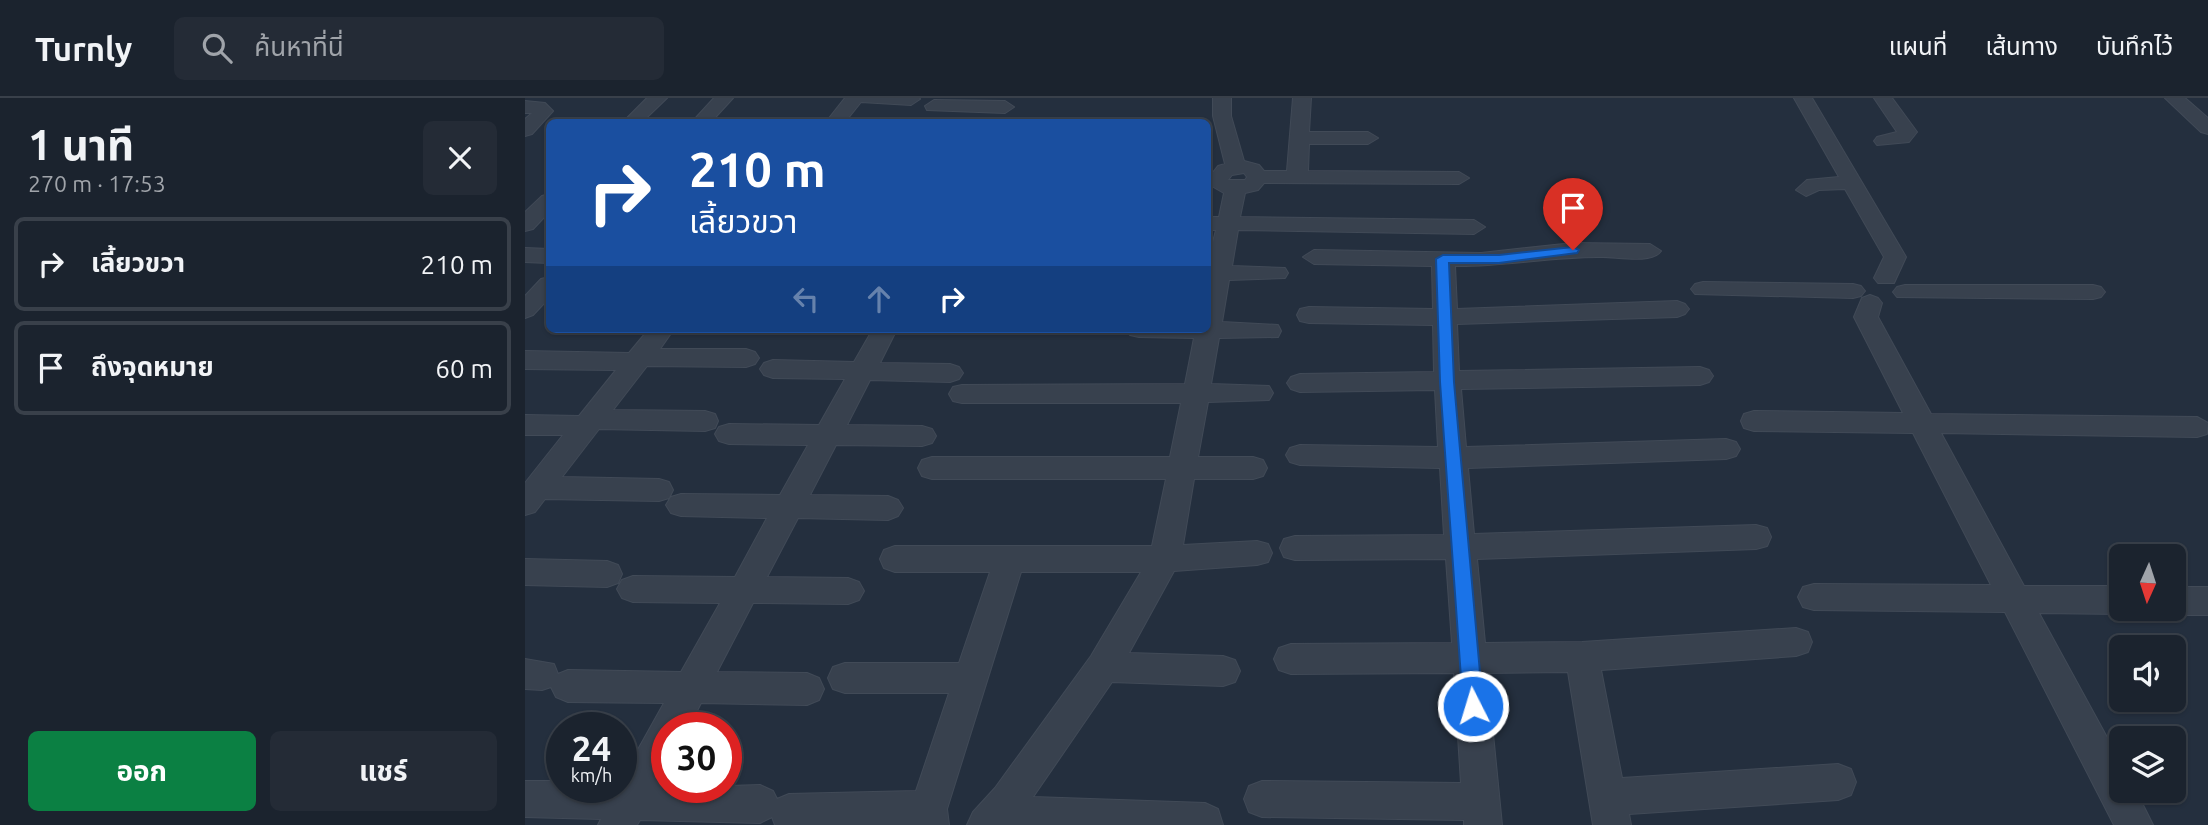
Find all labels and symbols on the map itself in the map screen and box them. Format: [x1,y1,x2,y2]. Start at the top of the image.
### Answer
pin [1543,178,1603,250]
north arrow [2109,544,2186,621]
position arrow [1436,669,1510,743]
speed limit sign: 30 [651,712,742,803]

